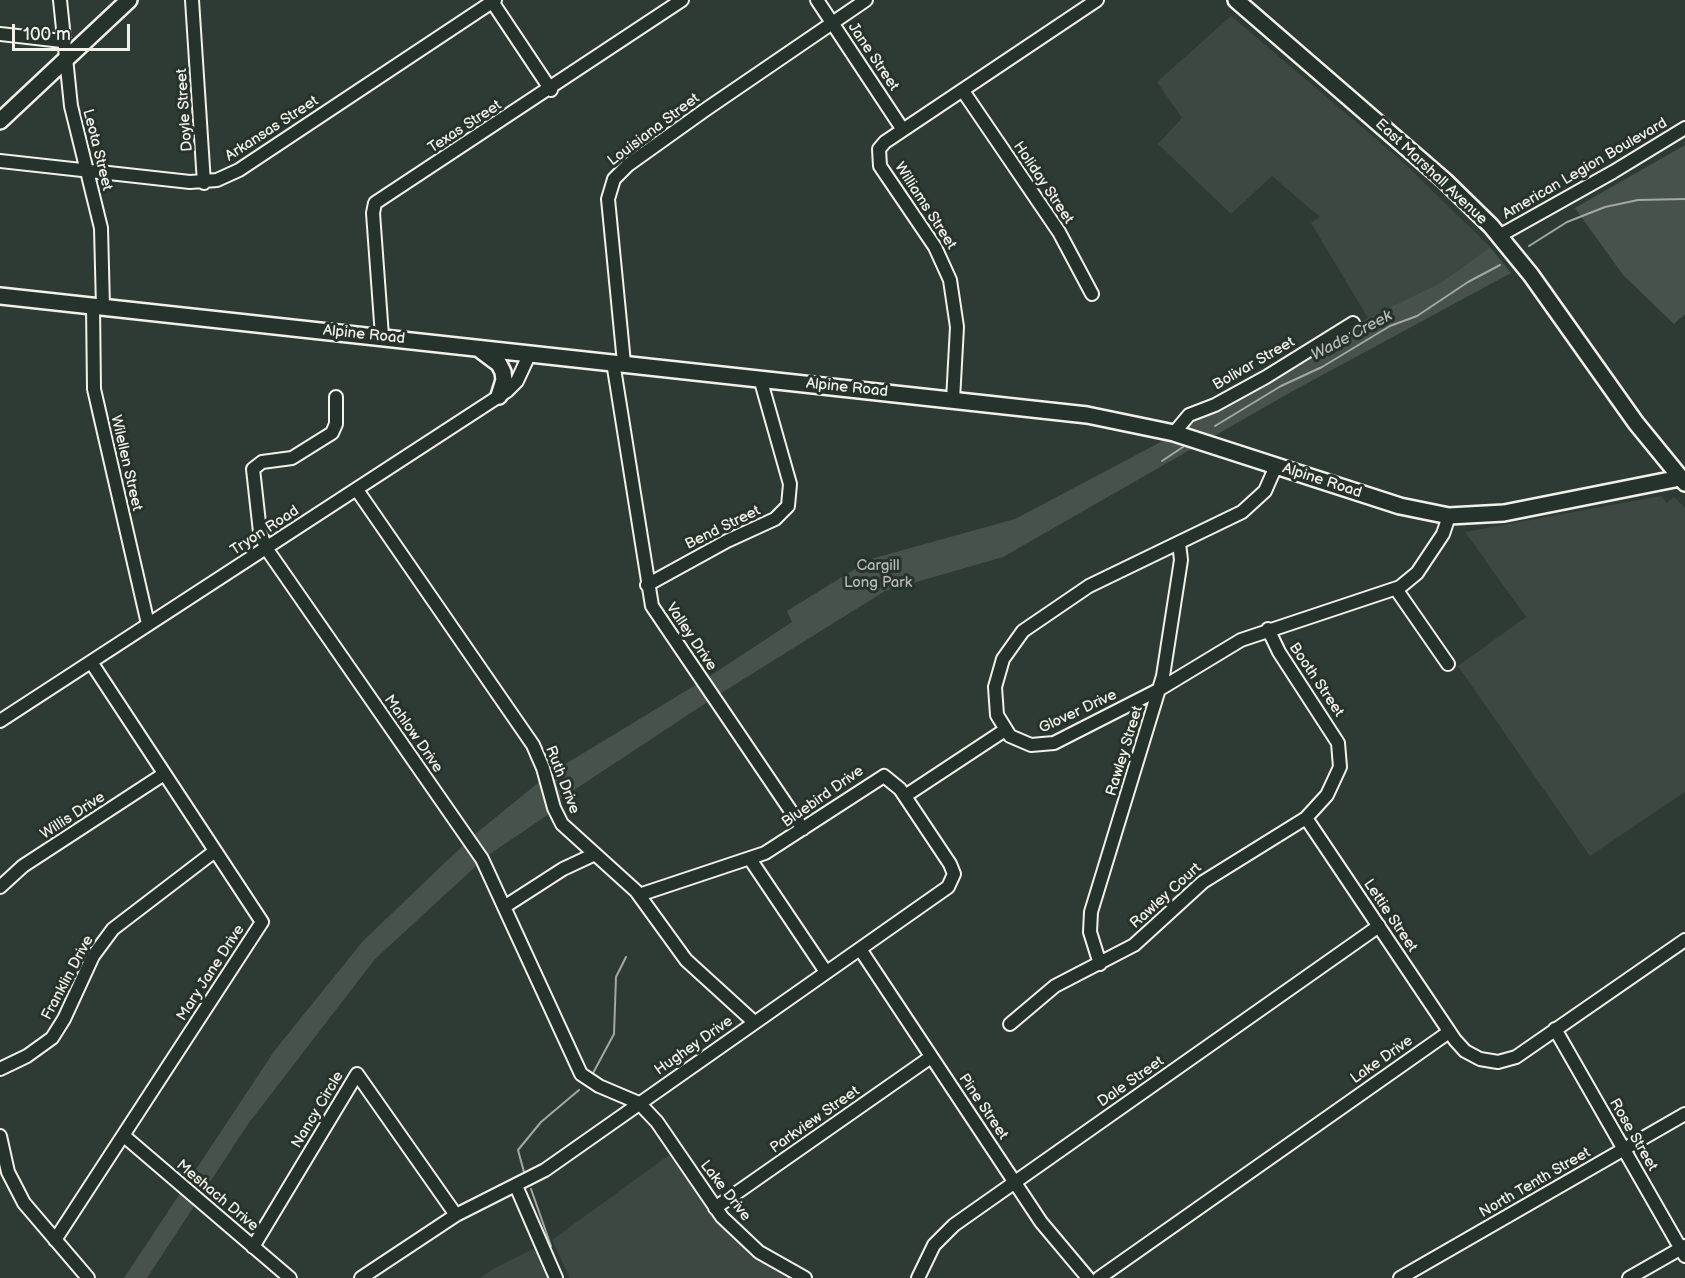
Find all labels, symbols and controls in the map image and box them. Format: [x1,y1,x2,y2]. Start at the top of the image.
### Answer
scale bar [15,12,134,50]
street label: Jane Street [844,19,902,95]
text: 100 m [23,24,71,45]
street label: Doyle Street [173,68,197,152]
street label: Louisiana Street [605,90,703,170]
street label: Arkansas Street [222,92,322,166]
street label: Texas Street [425,97,505,157]
street label: Leota Street [78,107,116,193]
street label: American Legion Boulevard [1500,114,1670,224]
street label: East Marshall Avenue [1371,115,1491,229]
street label: Holiday Street [1009,138,1077,228]
street label: Williams Street [890,159,960,253]
water label: Wade Creek [1308,307,1396,365]
street label: Alpine Road [322,322,406,348]
street label: Bolivar Street [1210,333,1298,395]
street label: Alpine Road [805,375,889,401]
street label: Wilellen Street [106,413,146,513]
street label: Alpine Road [1280,460,1364,502]
street label: Tryon Road [227,502,303,560]
street label: Bend Street [682,502,764,554]
park label: Cargill Long Park [844,557,912,592]
street label: Valley Drive [662,600,720,674]
street label: Booth Street [1285,640,1347,720]
street label: Glover Drive [1036,686,1120,738]
street label: Mahlow Drive [380,692,446,776]
street label: Rawley Street [1103,704,1147,798]
street label: Ruth Drive [541,744,583,816]
street label: Bluebird Drive [779,762,867,832]
street label: Willis Drive [37,788,109,844]
street label: Rawley Court [1127,859,1205,933]
street label: Lettie Street [1359,876,1421,956]
street label: Mary Jane Drive [173,922,249,1024]
street label: Franklin Drive [38,933,98,1023]
street label: Hughey Drive [652,1012,736,1080]
street label: Lake Drive [1347,1032,1417,1088]
street label: Dale Street [1094,1053,1168,1111]
street label: Nancy Circle [288,1068,348,1152]
street label: Pine Street [954,1071,1012,1143]
street label: Parkview Street [767,1083,863,1157]
street label: Rose Street [1605,1096,1661,1174]
street label: North Tenth Street [1476,1144,1594,1222]
street label: Meshach Drive [172,1156,262,1236]
street label: Lake Drive [696,1157,754,1225]

